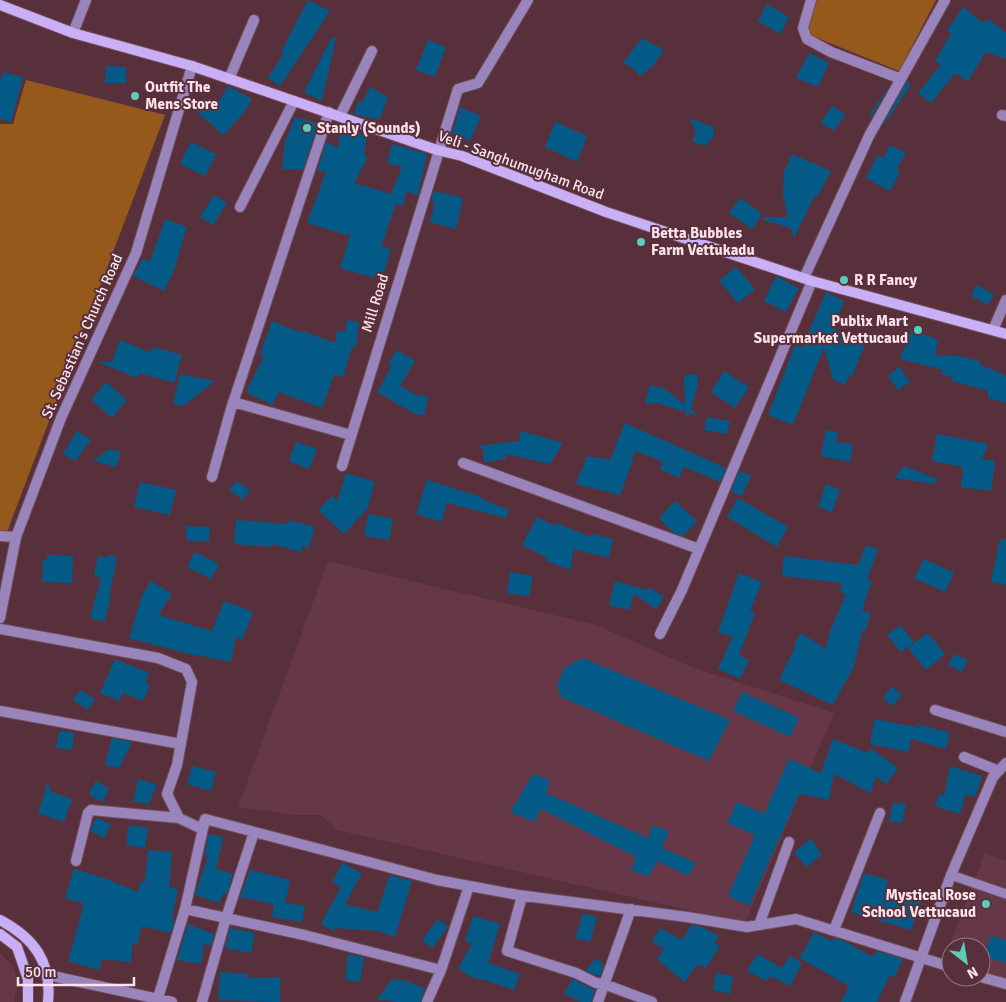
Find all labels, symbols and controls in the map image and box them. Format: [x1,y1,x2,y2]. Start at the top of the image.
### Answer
place label: Outfit The Mens Store [145,78,218,113]
marker: Outfit The Mens Store [129,90,141,102]
place label: Stanly (Sounds) [317,119,421,137]
marker: Stanly (Sounds) [301,122,313,134]
street label: Veli - Sanghumugham Road [436,127,606,203]
place label: Betta Bubbles Farm Vettukadu [651,224,755,259]
marker: Betta Bubbles Farm Vettukadu [635,236,647,248]
street label: St. Sebastian's Church Road [38,251,126,421]
place label: R R Fancy [854,271,918,289]
street label: Mill Road [358,272,392,334]
marker: R R Fancy [838,274,850,286]
place label: Publix Mart Supermarket Vettucaud [754,312,908,347]
marker: Publix Mart Supermarket Vettucaud [912,324,924,336]
place label: Mystical Rose School Vettucaud [862,886,976,921]
marker: Mystical Rose School Vettucaud [980,898,992,910]
north arrow [941,937,991,987]
scale bar [18,954,134,986]
text: 50 m [25,963,56,981]
text: N [964,963,981,983]

